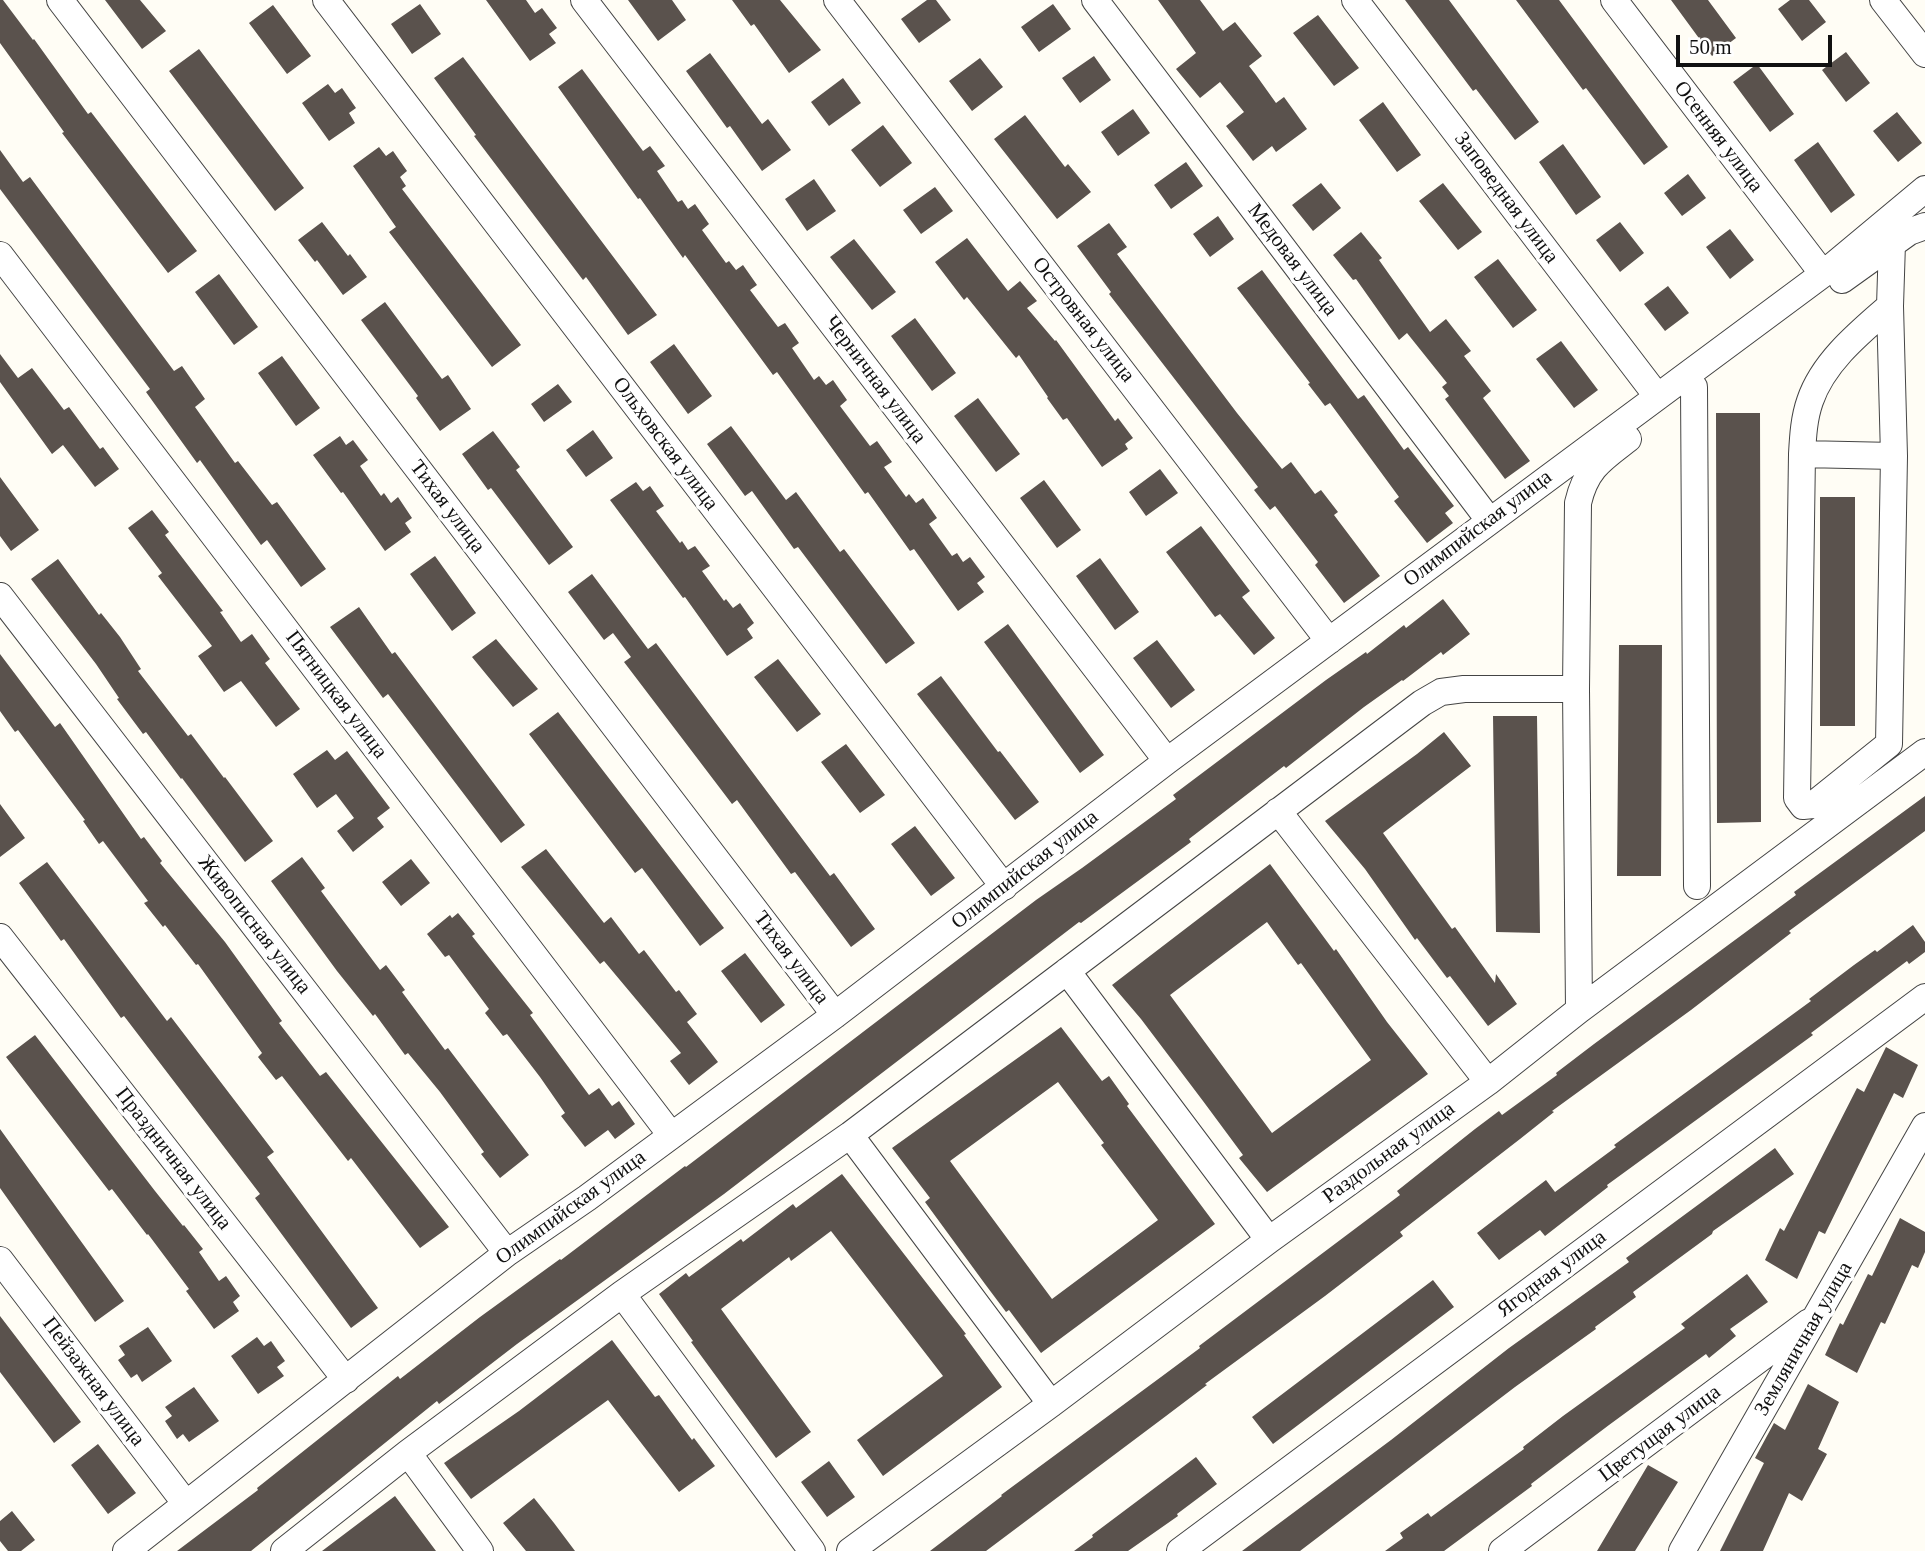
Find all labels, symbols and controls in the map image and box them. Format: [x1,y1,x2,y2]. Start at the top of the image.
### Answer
scale bar [1680,21,1836,65]
text: 50 m [1689,35,1732,59]
street label: Осенняя улица [1668,76,1768,198]
street label: Заповедная улица [1448,127,1564,269]
street label: Медовая улица [1242,199,1342,321]
street label: Островная улица [1026,252,1140,388]
street label: Черничная улица [819,311,931,449]
street label: Ольховская улица [607,372,723,516]
street label: Тихая улица [404,456,490,558]
street label: Олимпийская улица [1399,465,1557,593]
street label: Пятницкая улица [280,626,392,764]
street label: Олимпийская улица [947,805,1103,935]
street label: Живописная улица [192,850,316,1000]
street label: Тихая улица [748,907,834,1009]
street label: Праздничная улица [110,1083,236,1235]
street label: Раздольная улица [1318,1097,1460,1209]
street label: Олимпийская улица [491,1145,651,1271]
street label: Ягодная улица [1493,1225,1611,1323]
street label: Земляничная улица [1750,1258,1858,1420]
street label: Пейзажная улица [36,1312,150,1452]
street label: Цветущая улица [1594,1380,1726,1488]

